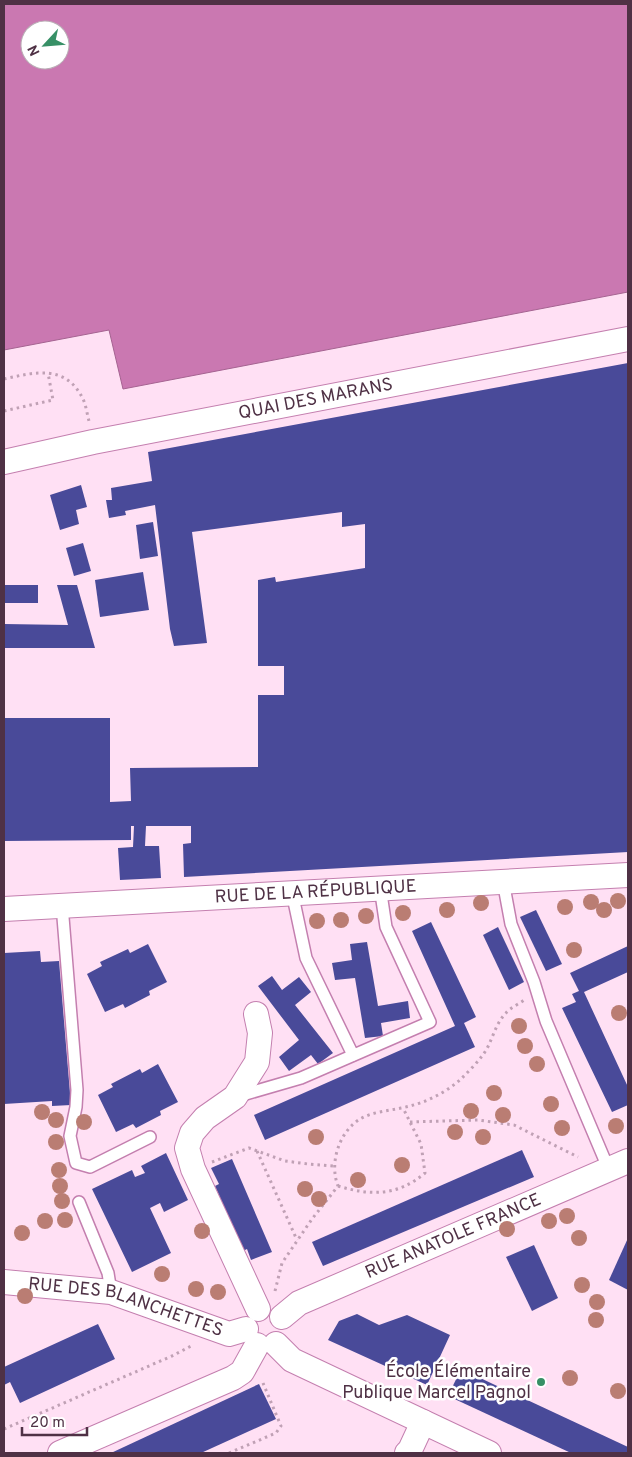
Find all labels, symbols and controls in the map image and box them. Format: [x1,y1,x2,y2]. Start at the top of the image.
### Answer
north arrow [20,20,70,70]
text: N [25,42,45,58]
street label: QUAI DES MARANS [237,373,395,425]
street label: RUE DE LA RÉPUBLIQUE [214,875,417,909]
street label: RUE ANATOLE FRANCE [362,1188,545,1285]
street label: RUE DES BLANCHETTES [27,1273,226,1342]
place label: École Élémentaire Publique Marcel Pagnol [342,1359,531,1405]
marker: École Élémentaire Publique Marcel Pagnol [535,1376,547,1388]
scale bar [22,1404,88,1436]
text: 20 m [30,1414,65,1433]

